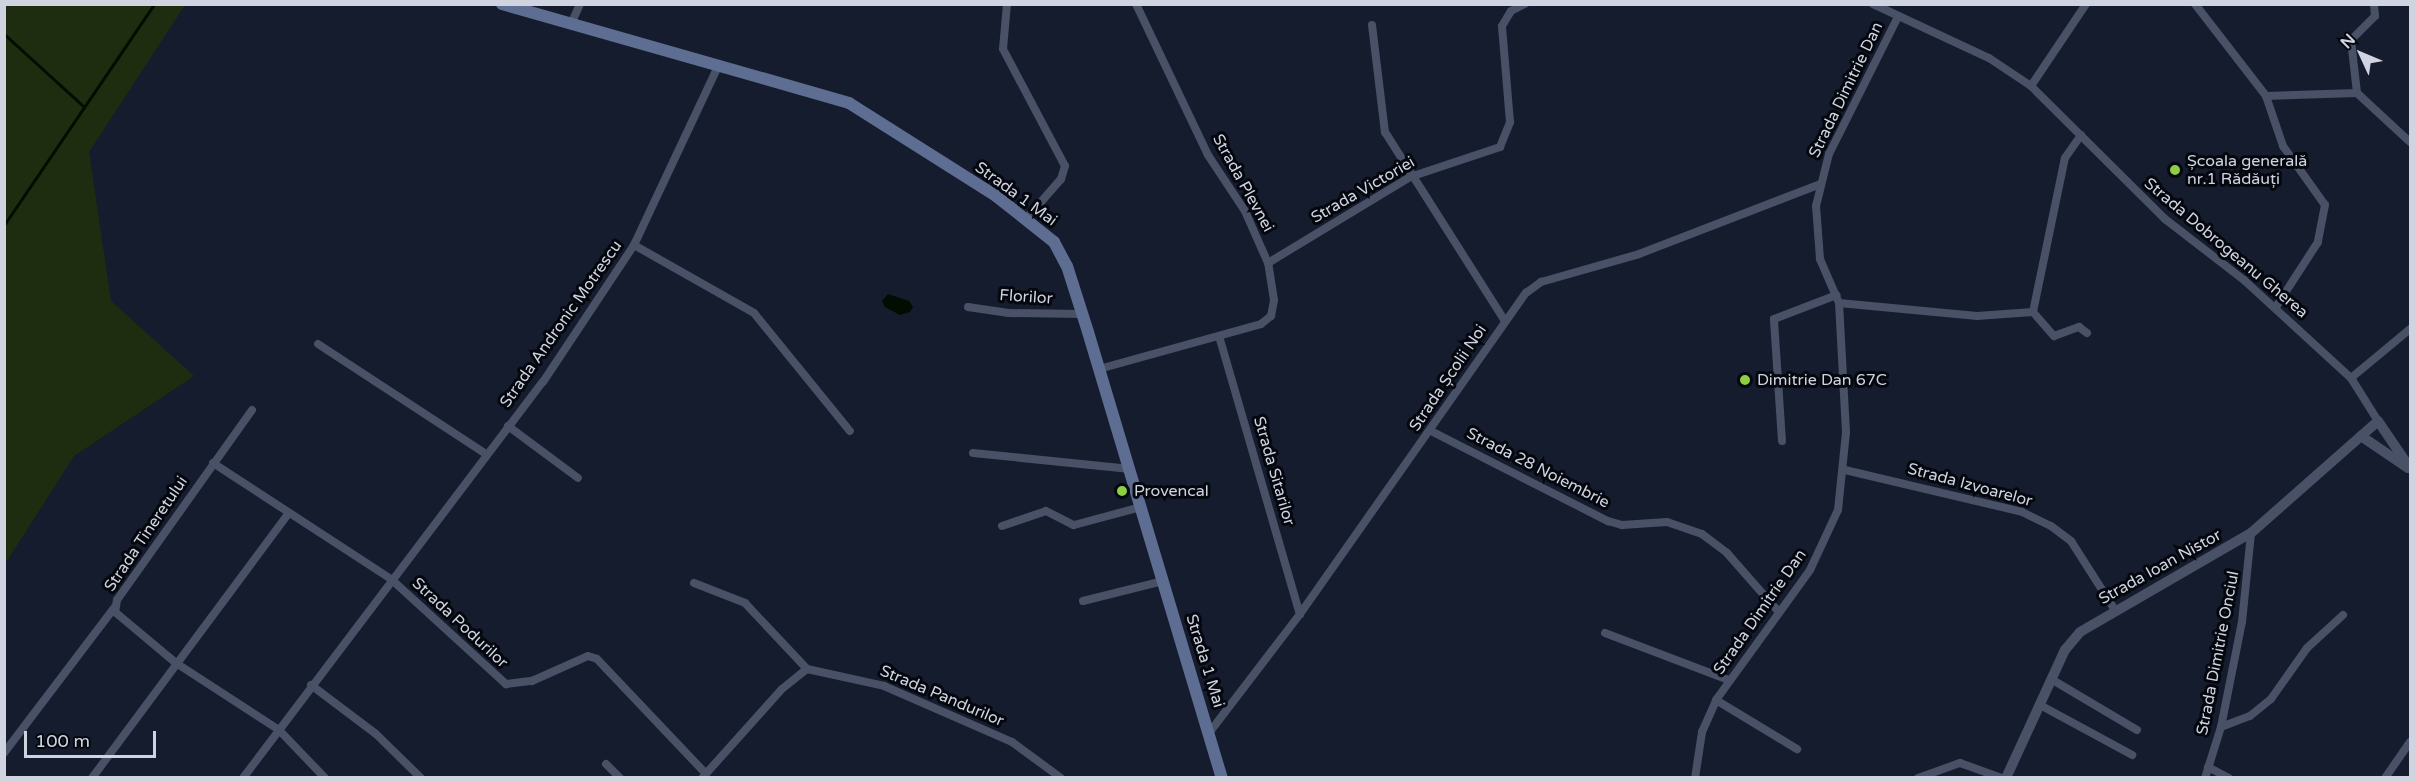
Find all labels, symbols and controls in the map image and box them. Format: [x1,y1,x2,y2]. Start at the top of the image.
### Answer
street label: Strada Dimitrie Dan [1805,19,1887,161]
north arrow [2331,24,2391,84]
text: N [2336,30,2360,53]
street label: Strada Plevnei [1208,131,1278,235]
place label: Școala generală nr.1 Rădăuți [2187,151,2307,189]
street label: Strada Victoriei [1308,153,1418,227]
street label: Strada 1 Mai [971,158,1061,230]
marker: Școala generală nr.1 Rădăuți [2168,163,2182,177]
street label: Strada Dobrogeanu Gherea [2140,174,2312,322]
street label: Strada Andronic Motrescu [496,237,626,411]
street label: Florilor [999,286,1053,308]
street label: Strada Școlii Noi [1405,321,1491,435]
place label: Dimitrie Dan 67C [1757,370,1887,390]
marker: Dimitrie Dan 67C [1738,373,1752,387]
street label: Strada Sitarilor [1249,414,1299,528]
street label: Strada 28 Noiembrie [1463,424,1613,512]
street label: Strada Izvoarelor [1906,459,2034,511]
street label: Strada Tineretului [100,473,192,595]
place label: Provencal [1134,481,1209,501]
marker: Provencal [1115,484,1129,498]
street label: Strada Ioan Nistor [2095,525,2225,609]
street label: Strada Dimitrie Dan [1710,546,1810,678]
street label: Strada Dimitrie Onciul [2193,569,2243,737]
street label: Strada Podurilor [408,574,512,672]
street label: Strada 1 Mai [1182,612,1228,710]
street label: Strada Pandurilor [877,661,1007,731]
scale bar [27,719,159,757]
text: 100 m [35,730,90,752]

